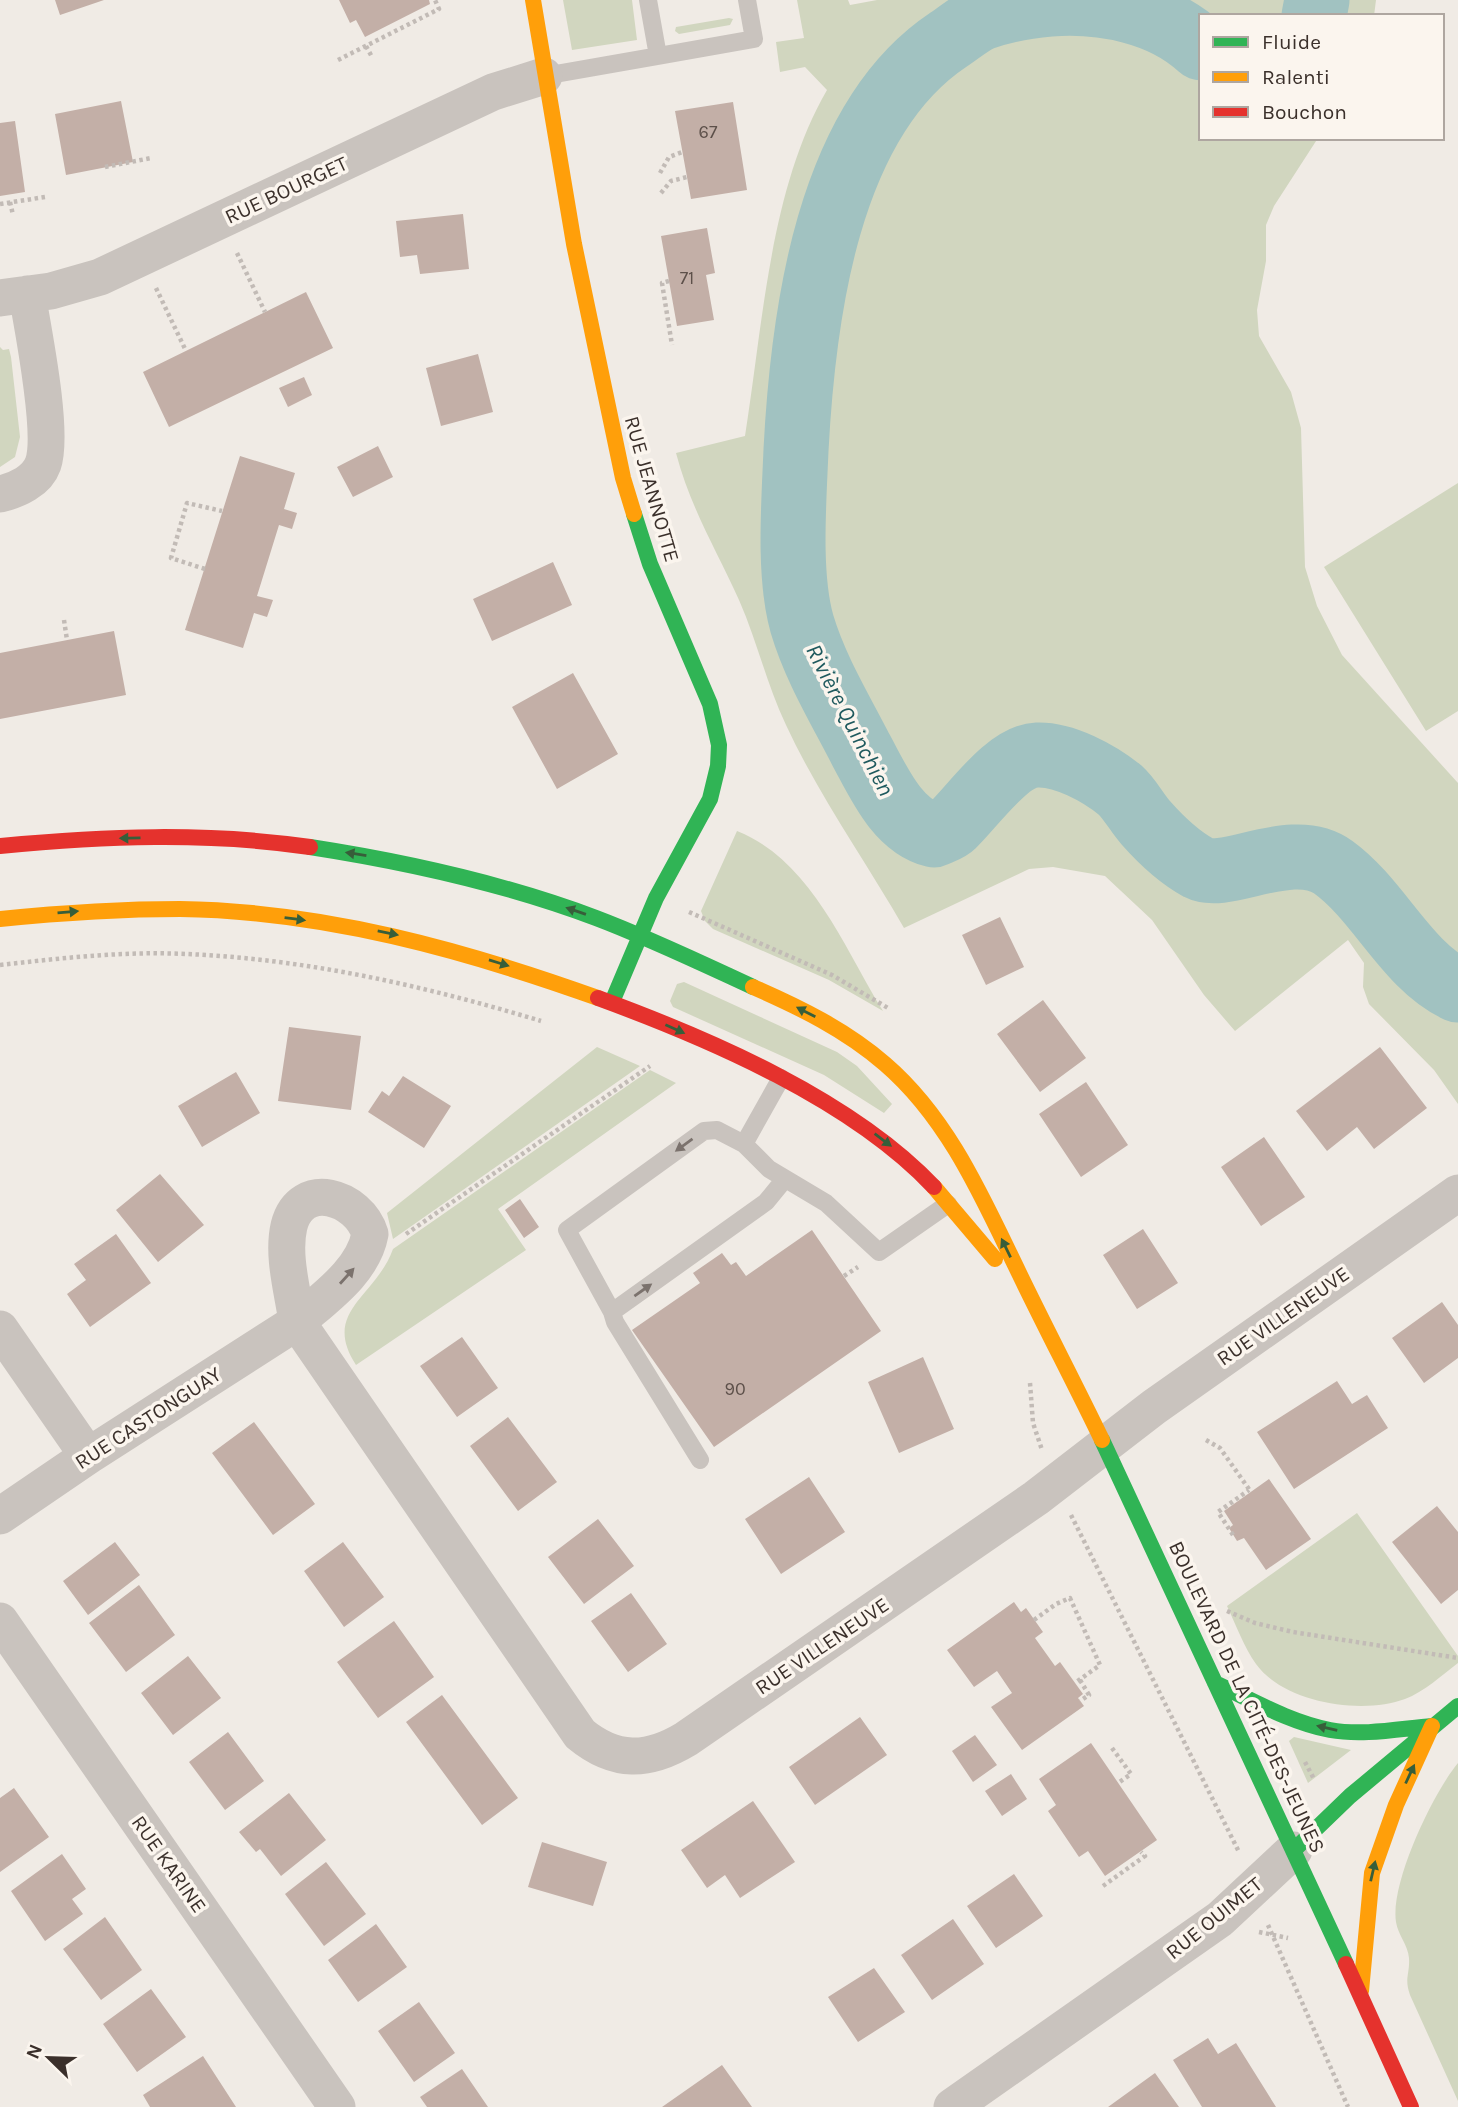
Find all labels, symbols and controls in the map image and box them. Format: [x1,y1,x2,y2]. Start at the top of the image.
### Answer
legend [1199,14,1444,140]
text: Fluide [1262,30,1321,54]
text: Ralenti [1262,65,1330,89]
text: Bouchon [1262,100,1347,124]
house number: 67 [699,121,718,143]
street label: RUE BOURGET [221,151,352,229]
house number: 71 [680,267,694,289]
street label: RUE JEANNOTTE [620,413,684,565]
water label: Rivière Quinchien [800,640,900,800]
one-way arrow [118,832,140,844]
one-way arrow [345,848,367,859]
one-way arrow [565,905,586,916]
one-way arrow [57,906,79,917]
one-way arrow [284,913,306,924]
one-way arrow [377,927,399,938]
one-way arrow [488,958,509,968]
one-way arrow [796,1006,816,1018]
one-way arrow [664,1024,685,1035]
one-way arrow [874,1133,892,1147]
one-way arrow [675,1138,693,1152]
one-way arrow [1000,1238,1012,1258]
street label: RUE VILLENEUVE [1212,1261,1354,1371]
one-way arrow [339,1267,355,1285]
one-way arrow [634,1283,652,1297]
street label: RUE CASTONGUAY [70,1361,226,1474]
house number: 90 [724,1378,746,1400]
street label: BOULEVARD DE LA CITÉ-DES-JEUNES [1164,1537,1330,1857]
street label: RUE VILLENEUVE [751,1592,893,1700]
one-way arrow [1316,1722,1338,1733]
one-way arrow [1404,1764,1416,1784]
street label: RUE KARINE [127,1811,211,1917]
one-way arrow [1368,1860,1379,1882]
street label: RUE OUIMET [1161,1872,1267,1964]
north arrow [14,2023,84,2093]
text: N [21,2041,47,2062]

